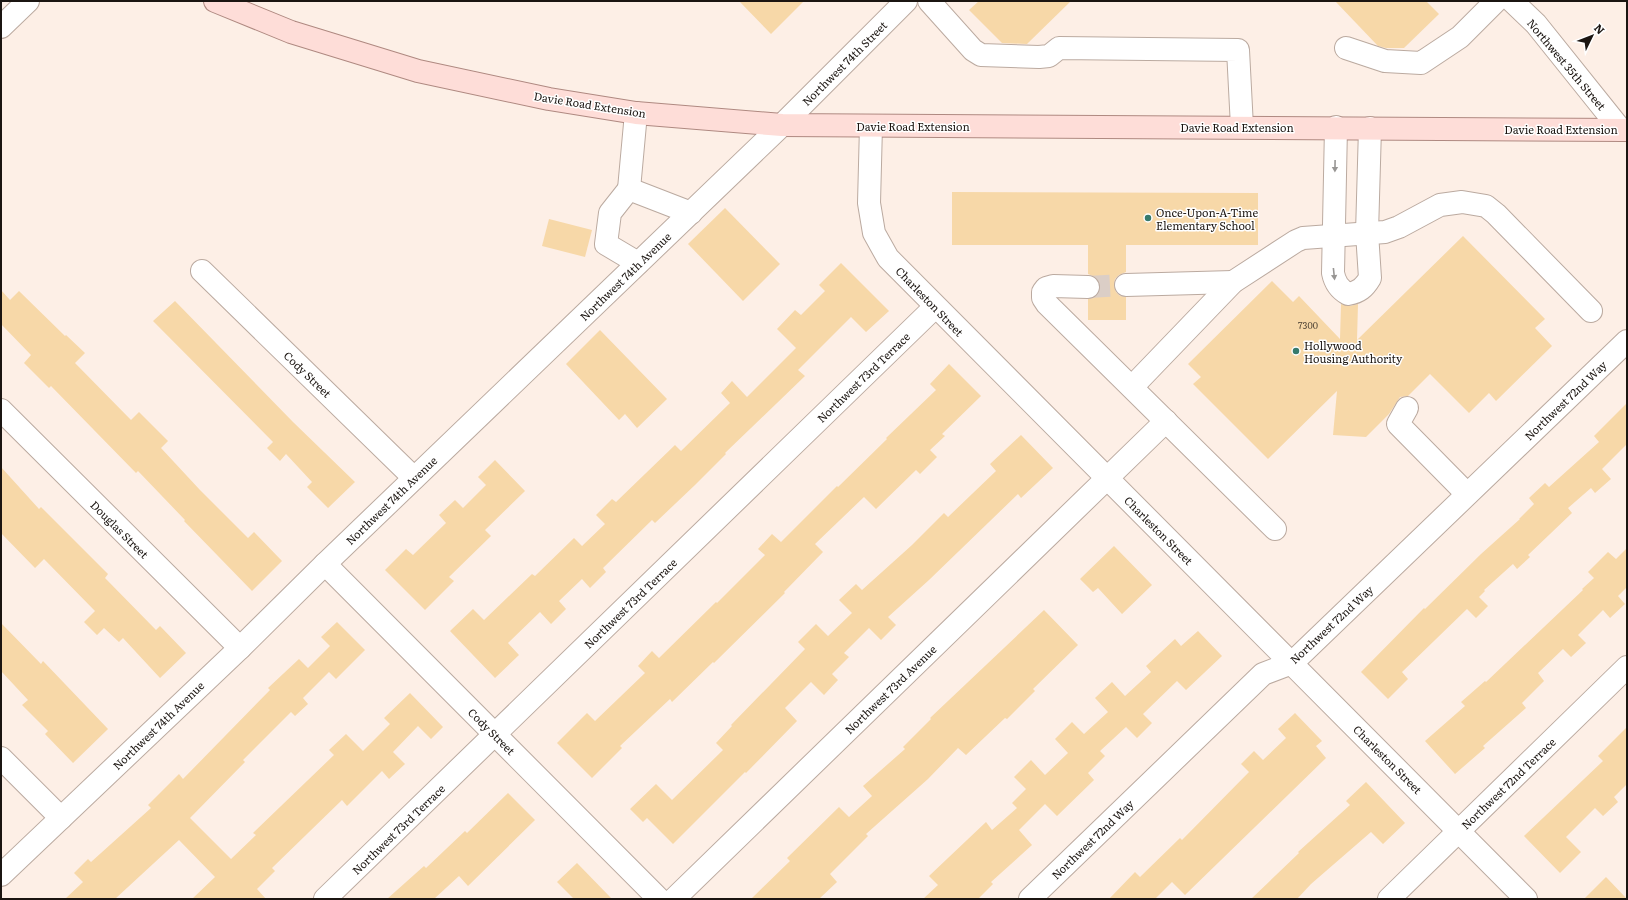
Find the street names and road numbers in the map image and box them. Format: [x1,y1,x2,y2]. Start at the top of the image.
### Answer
street label: Northwest 35th Street [1525,16,1609,112]
street label: Northwest 74th Street [798,17,890,109]
street label: Davie Road Extension [533,87,647,121]
street label: Davie Road Extension [856,118,970,134]
street label: Davie Road Extension [1180,119,1294,135]
street label: Davie Road Extension [1504,121,1618,137]
street label: Northwest 74th Avenue [576,228,674,324]
street label: Charleston Street [893,263,968,340]
street label: Northwest 73rd Terrace [813,328,913,426]
street label: Cody Street [281,347,336,401]
street label: Northwest 72nd Way [1520,356,1610,443]
street label: Northwest 74th Avenue [342,452,440,548]
street label: Charleston Street [1121,492,1197,568]
street label: Douglas Street [87,496,153,562]
street label: Northwest 73rd Terrace [580,554,680,652]
street label: Northwest 72nd Way [1286,581,1377,667]
street label: Northwest 73rd Avenue [841,641,940,737]
street label: Northwest 74th Avenue [109,677,207,773]
street label: Cody Street [465,704,519,758]
street label: Charleston Street [1350,721,1426,797]
street label: Northwest 72nd Terrace [1457,733,1559,832]
street label: Northwest 73rd Terrace [348,780,448,878]
street label: Northwest 72nd Way [1047,795,1137,882]

